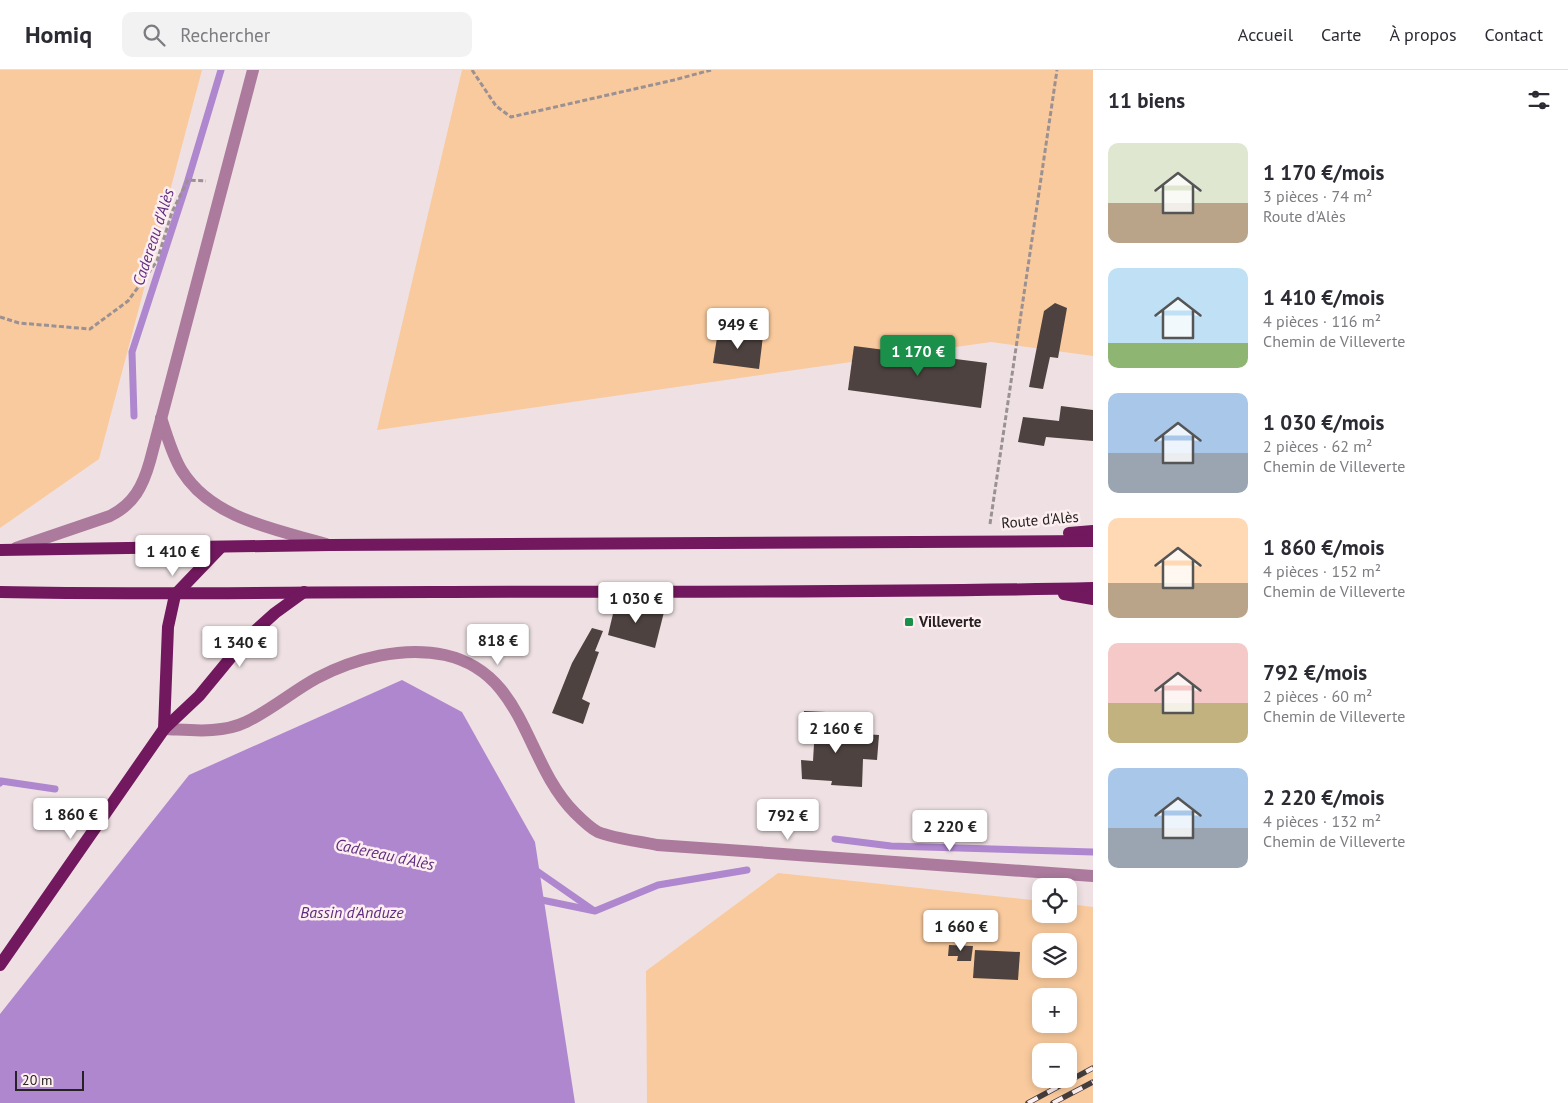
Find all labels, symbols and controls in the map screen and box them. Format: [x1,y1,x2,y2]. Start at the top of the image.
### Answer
search box [122,12,472,57]
text: Homiq [25,19,92,50]
icon: search [140,21,168,49]
text: Rechercher [180,23,270,47]
text: Accueil [1238,23,1293,46]
text: Carte [1321,23,1362,46]
text: À propos [1390,23,1457,46]
text: Contact [1485,23,1543,46]
icon: filters [1525,86,1553,114]
text: 11 biens [1108,87,1185,114]
text: 1 170 €/mois [1263,159,1384,186]
icon: home [1148,163,1208,223]
water label: Cadereau d'Alès [128,185,178,288]
text: 3 pièces · 74 m² [1263,186,1372,206]
text: Route d'Alès [1263,206,1346,226]
text: 1 410 €/mois [1263,284,1384,311]
icon: home [1148,288,1208,348]
pin: 949 € [703,308,773,350]
text: 4 pièces · 116 m² [1263,311,1381,331]
text: 949 € [718,314,758,334]
text: Chemin de Villeverte [1263,331,1405,351]
pin: 1 170 € [872,334,964,377]
text: 1 170 € [891,341,945,361]
text: 1 030 €/mois [1263,409,1384,436]
icon: home [1148,413,1208,473]
text: 2 pièces · 62 m² [1263,436,1372,456]
text: Chemin de Villeverte [1263,456,1405,476]
street label: Route d'Alès [1001,507,1079,532]
pin: 1 410 € [127,534,219,577]
text: 1 860 €/mois [1263,534,1384,561]
icon: home [1148,538,1208,598]
text: 1 410 € [146,541,200,561]
text: 4 pièces · 152 m² [1263,561,1381,581]
text: Chemin de Villeverte [1263,581,1405,601]
pin: 1 030 € [590,582,682,624]
text: 1 030 € [609,588,663,608]
place label: Villeverte [918,612,982,631]
marker: Villeverte [903,616,915,628]
pin: 818 € [463,624,533,666]
pin: 1 340 € [194,626,286,668]
text: 818 € [478,630,518,650]
text: 1 340 € [213,632,267,652]
text: 792 €/mois [1263,659,1367,686]
icon: home [1148,663,1208,723]
text: 2 pièces · 60 m² [1263,686,1372,706]
text: Chemin de Villeverte [1263,706,1405,726]
pin: 2 160 € [790,712,882,754]
text: 2 160 € [809,718,863,738]
text: 2 220 €/mois [1263,784,1384,811]
icon: home [1148,788,1208,848]
pin: 1 860 € [25,798,117,840]
pin: 792 € [753,798,823,841]
text: 1 860 € [44,804,98,824]
text: 792 € [768,805,808,825]
pin: 2 220 € [904,810,996,852]
text: 4 pièces · 132 m² [1263,811,1381,831]
text: 2 220 € [923,816,977,836]
text: Chemin de Villeverte [1263,831,1405,851]
water label: Cadereau d'Alès [334,834,437,874]
map controls [1032,878,1077,1088]
button: locate [1032,878,1077,923]
water label: Bassin d'Anduze [300,902,404,922]
pin: 1 660 € [915,910,1007,952]
text: 1 660 € [934,916,988,936]
button: layers [1032,933,1077,978]
button: + [1032,988,1077,1033]
button: − [1032,1043,1077,1088]
scale bar [15,1068,84,1091]
text: 20 m [22,1071,52,1089]

